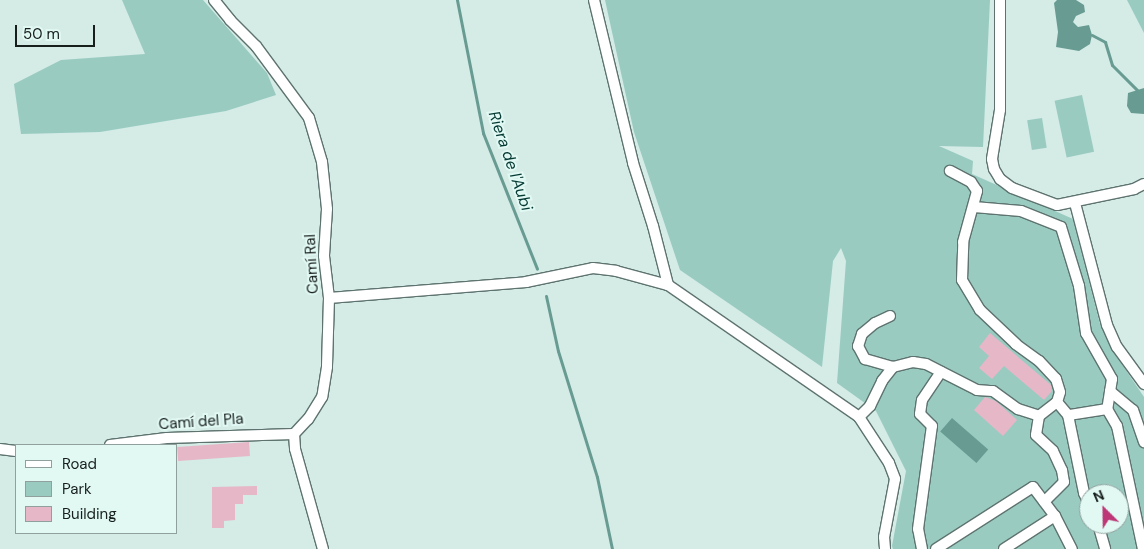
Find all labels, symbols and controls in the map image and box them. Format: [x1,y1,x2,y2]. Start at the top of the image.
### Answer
scale bar [18,15,98,47]
text: 50 m [23,24,60,44]
water label: Riera de l'Aubi [484,109,536,213]
street label: Camí Ral [301,234,323,294]
street label: Camí del Pla [158,410,244,434]
legend [15,444,178,534]
text: Road [62,454,97,474]
text: Park [62,479,92,499]
north arrow [1079,484,1129,534]
text: N [1090,486,1107,506]
text: Building [62,504,117,524]

